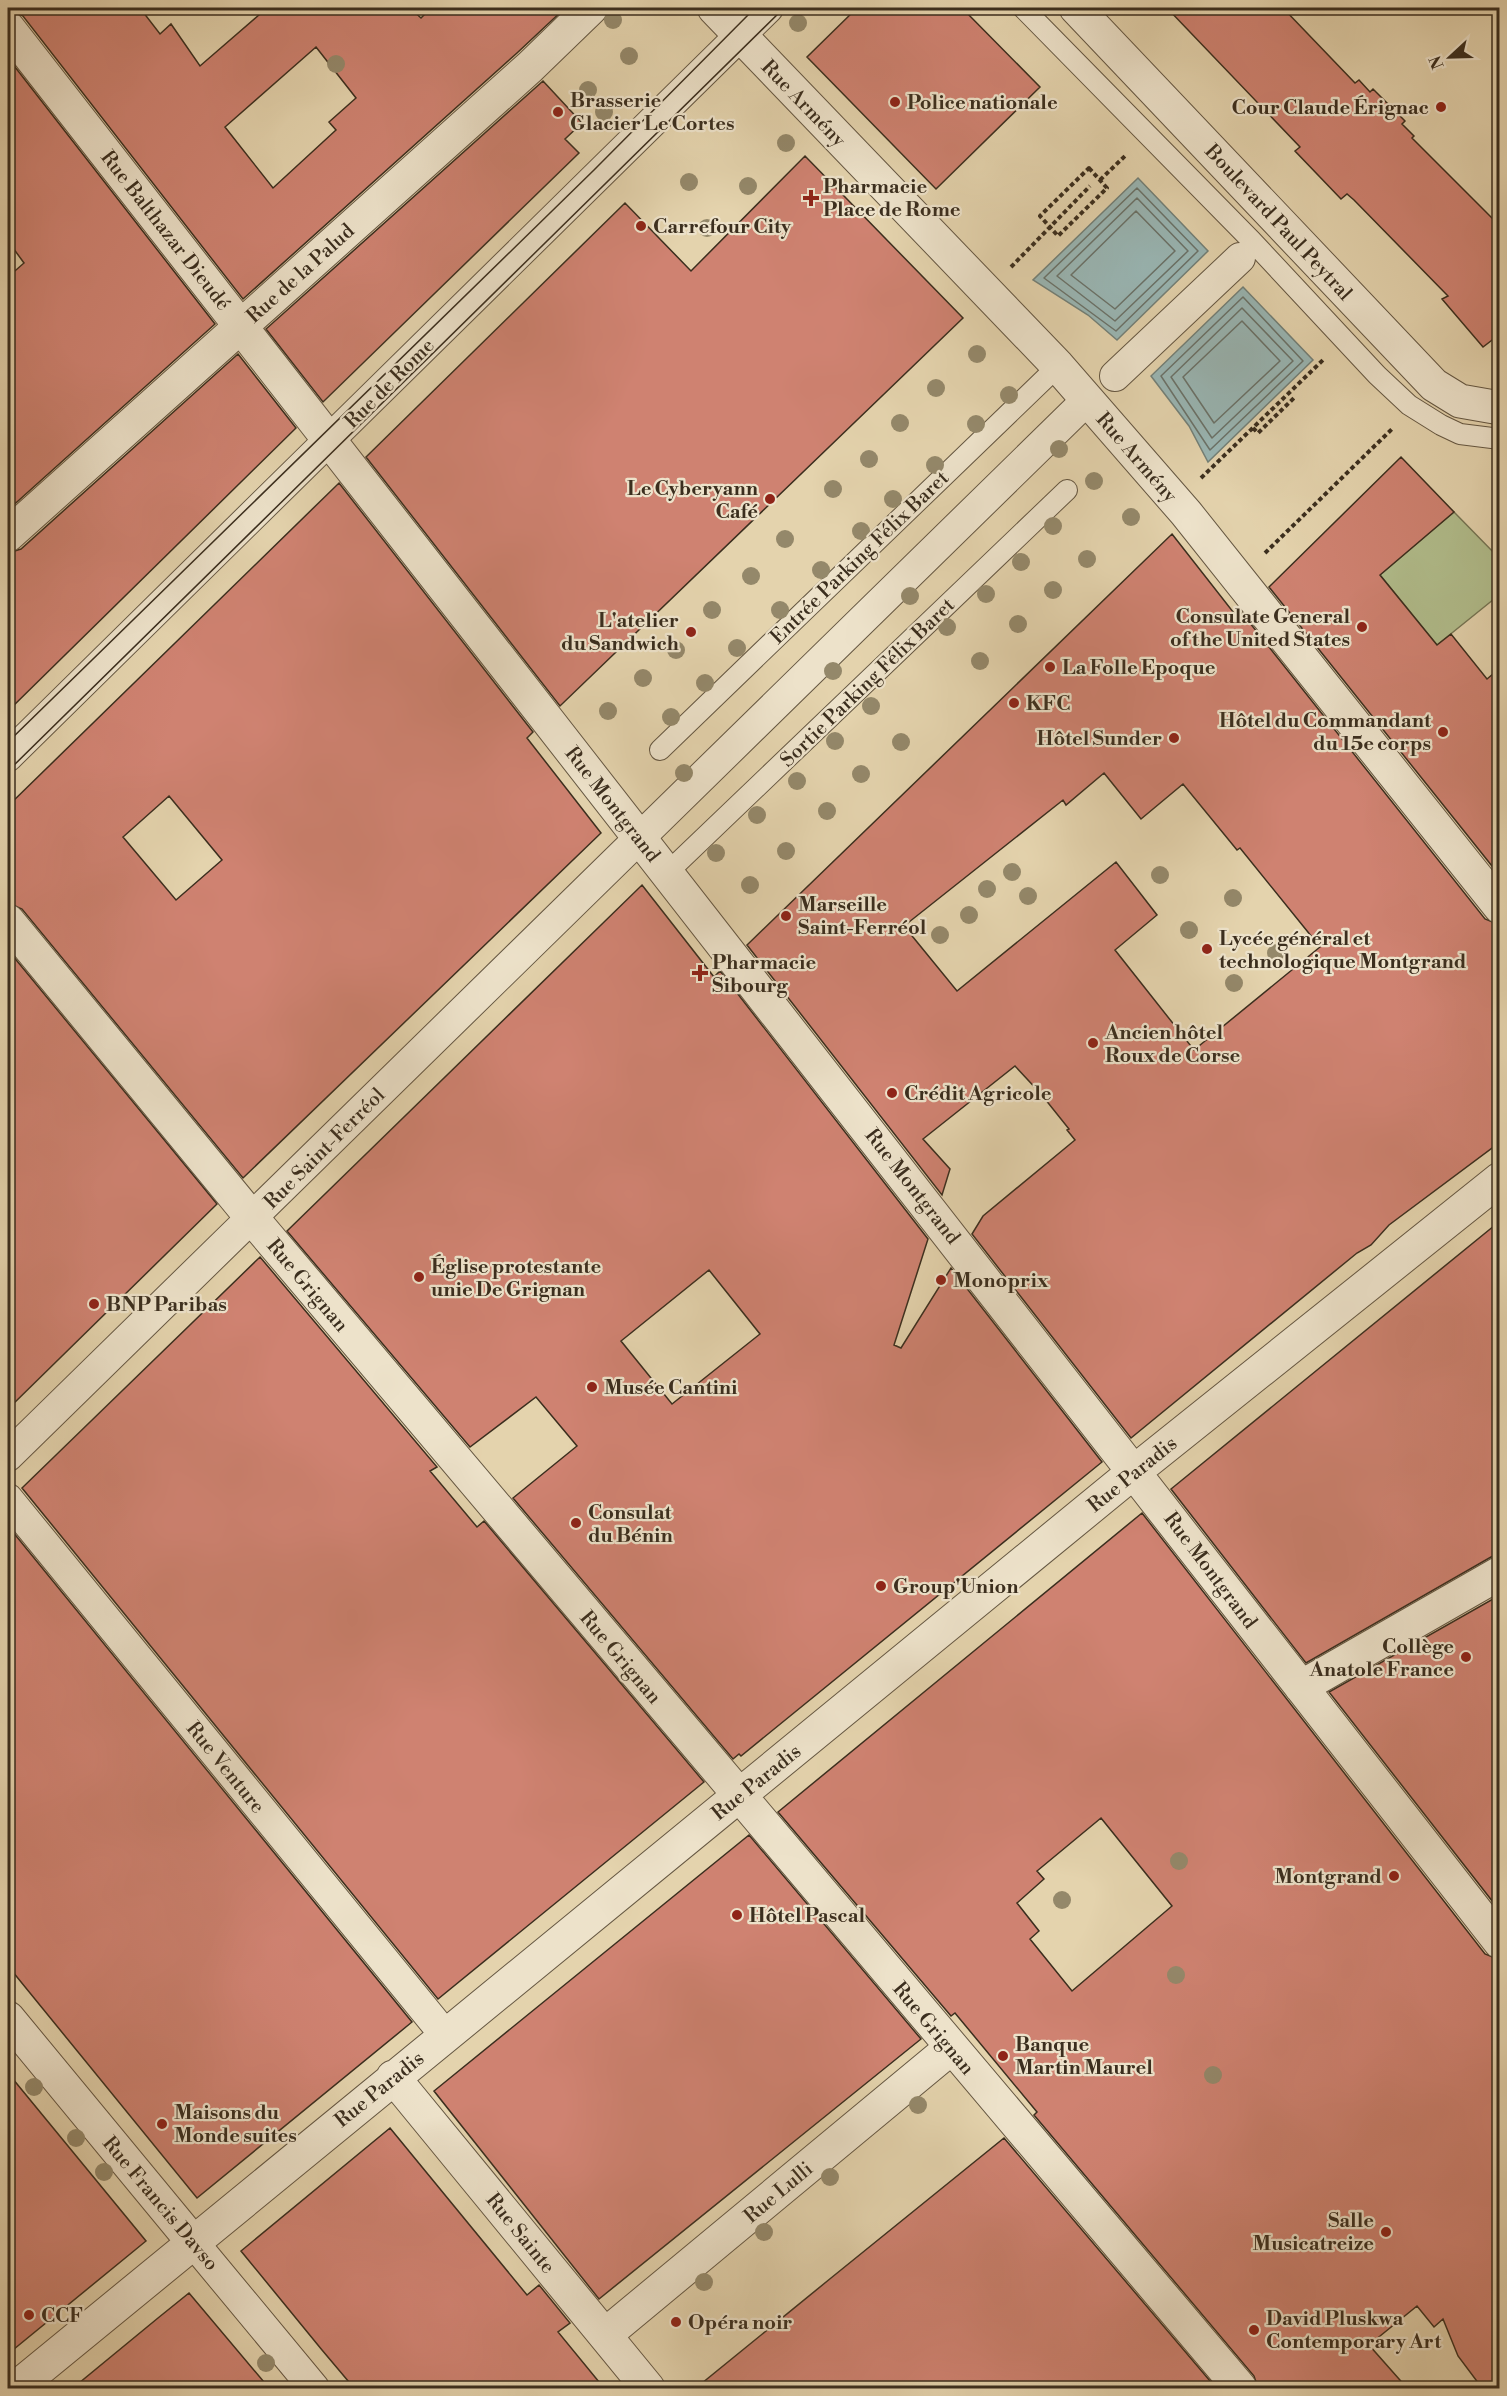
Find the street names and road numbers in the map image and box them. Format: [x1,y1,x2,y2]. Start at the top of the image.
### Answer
street label: Rue Armény [755,55,851,153]
street label: Boulevard Paul Peytral [1198,139,1357,306]
street label: Rue Balthazar Dieudé [94,146,235,316]
street label: Rue de la Palud [242,219,361,329]
street label: Rue de Rome [340,334,440,434]
street label: Rue Armény [1090,408,1182,508]
street label: Entrée Parking Félix Baret [765,466,955,650]
street label: Sortie Parking Félix Baret [776,593,961,773]
street label: Rue Montgrand [559,742,665,868]
street label: Rue Saint-Ferréol [259,1083,391,1215]
street label: Rue Montgrand [859,1124,965,1250]
street label: Rue Grignan [261,1234,353,1338]
street label: Rue Paradis [1083,1432,1183,1519]
street label: Rue Montgrand [1158,1507,1262,1635]
street label: Rue Grignan [574,1606,666,1710]
street label: Rue Venture [180,1717,270,1819]
street label: Rue Paradis [707,1740,807,1827]
street label: Rue Grignan [887,1977,979,2081]
street label: Rue Paradis [330,2047,430,2134]
street label: Rue Francis Davso [96,2132,223,2276]
street label: Rue Lulli [739,2157,819,2229]
street label: Rue Sainte [480,2189,560,2279]

